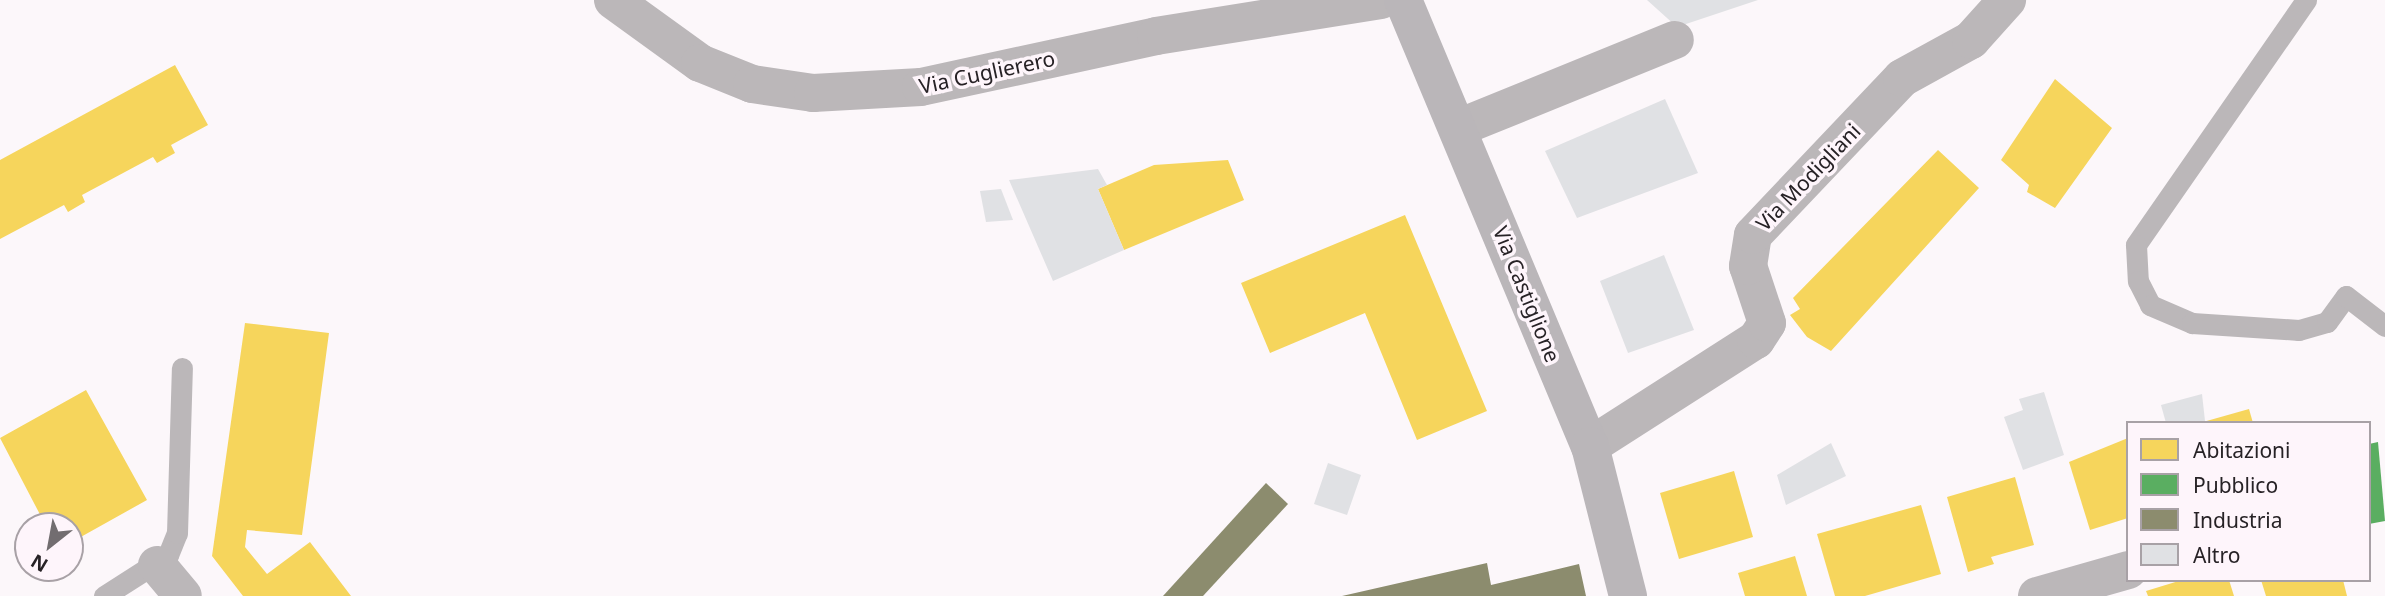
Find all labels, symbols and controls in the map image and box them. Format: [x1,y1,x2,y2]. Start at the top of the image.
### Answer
street label: Via Cuglierero [917,45,1057,99]
street label: Via Modigliani [1751,118,1865,236]
street label: Via Castiglione [1488,222,1566,366]
legend [2126,421,2371,582]
text: Abitazioni [2193,436,2291,464]
text: Pubblico [2193,471,2278,499]
text: Industria [2193,506,2283,534]
north arrow [14,512,84,582]
text: Altro [2193,541,2240,569]
text: N [26,548,53,578]

